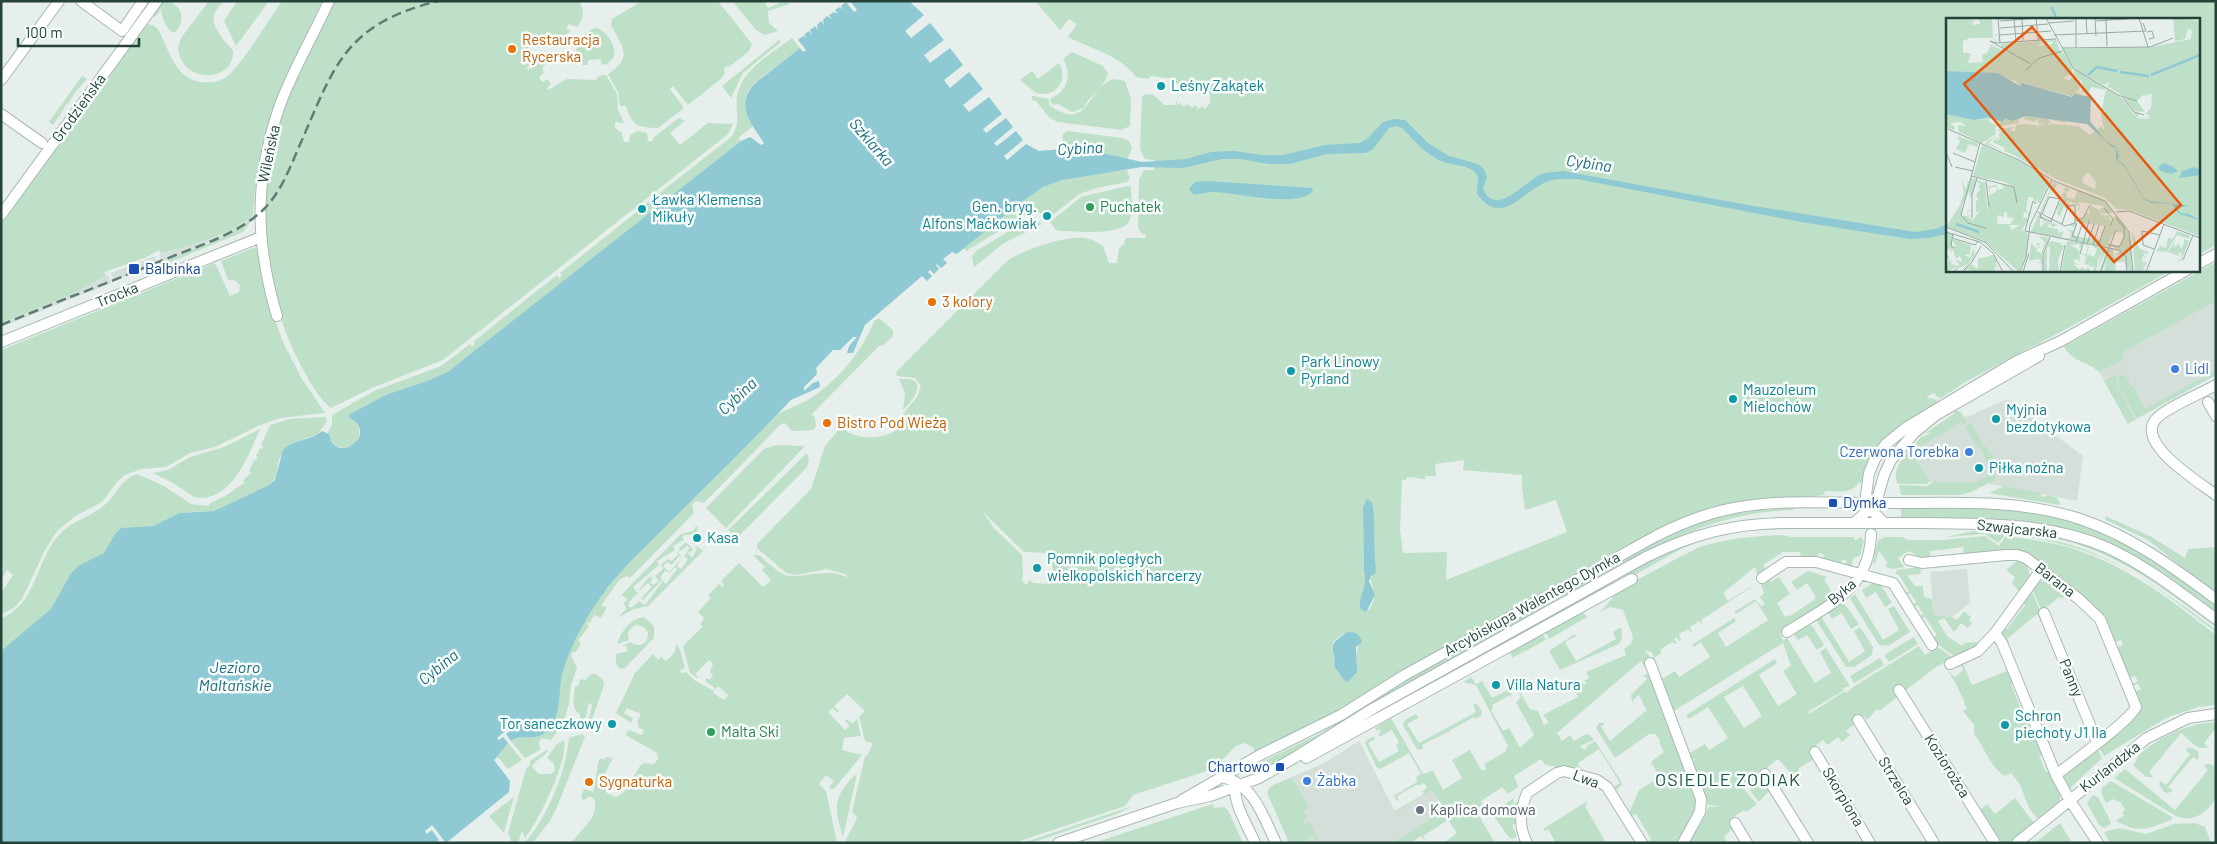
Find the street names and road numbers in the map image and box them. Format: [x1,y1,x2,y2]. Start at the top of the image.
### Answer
street label: Grodzieńska [47,70,109,145]
street label: Wileńska [253,123,283,184]
street label: Trocka [93,277,140,311]
street label: Szwajcarska [1976,515,2058,541]
street label: Arcybiskupa Walentego Dymka [1440,547,1623,659]
street label: Barana [2032,558,2079,600]
street label: Byka [1824,574,1859,608]
street label: Panny [2056,656,2088,699]
street label: Koziorożca [1921,730,1974,801]
street label: Kurlandzka [2076,737,2143,795]
street label: Strzelca [1875,753,1919,808]
street label: Skorpiona [1819,764,1868,829]
street label: Lwa [1571,765,1602,791]

